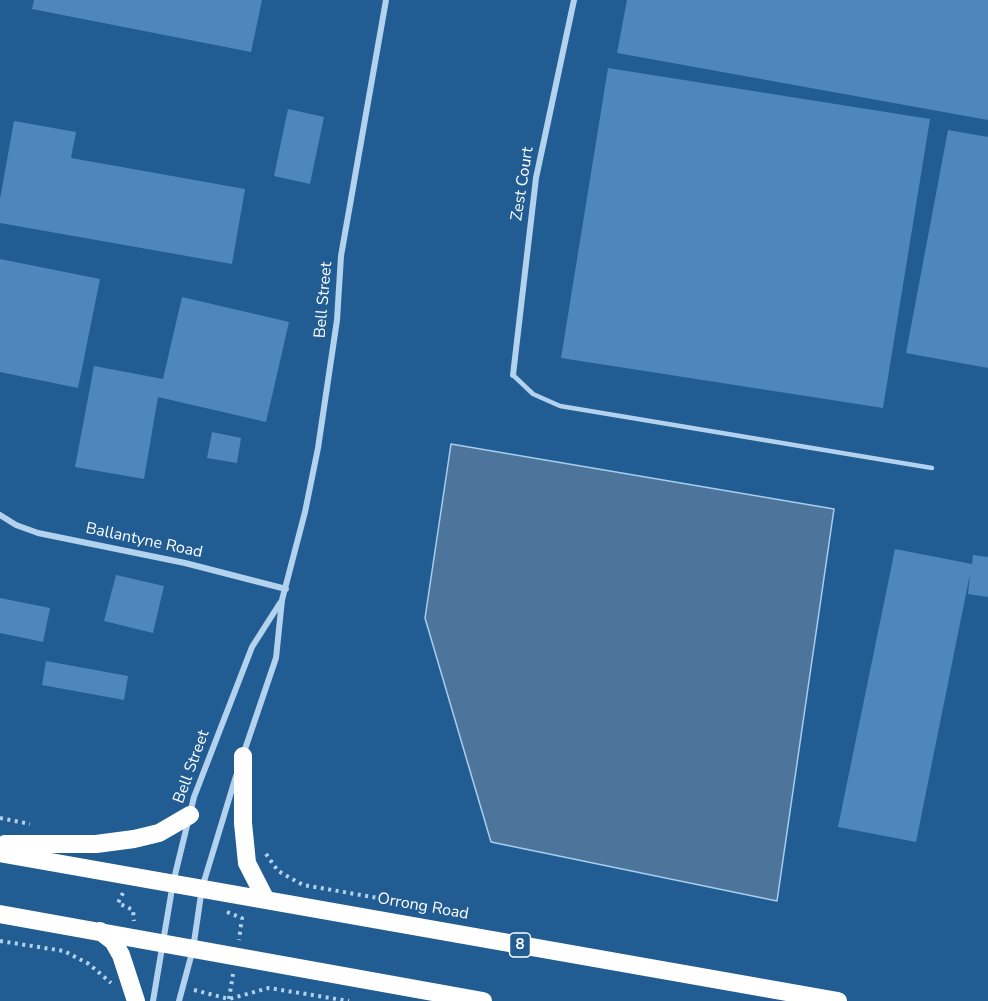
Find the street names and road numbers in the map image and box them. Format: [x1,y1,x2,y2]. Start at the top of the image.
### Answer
street label: Zest Court [508,146,538,222]
street label: Bell Street [311,261,337,339]
street label: Ballantyne Road [84,519,204,563]
street label: Bell Street [170,728,214,806]
street label: Orrong Road [376,890,470,924]
road number: 8 [510,933,530,957]

